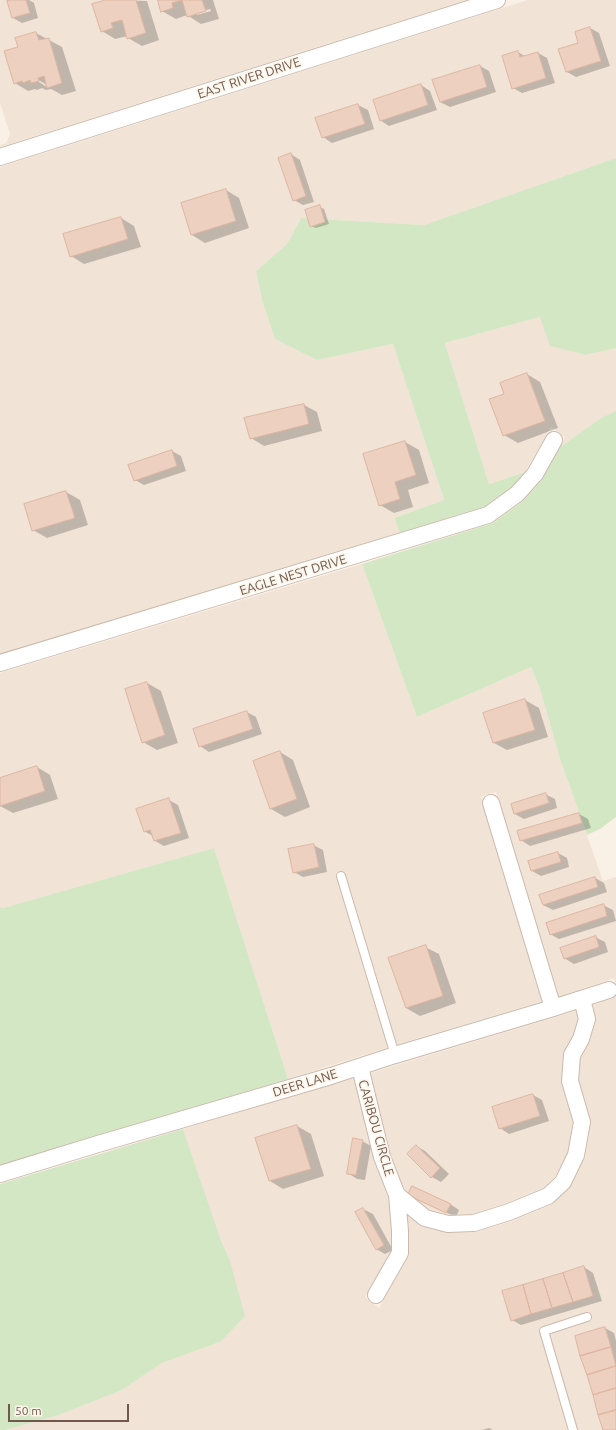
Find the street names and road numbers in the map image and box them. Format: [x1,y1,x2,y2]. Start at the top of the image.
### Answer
street label: EAST RIVER DRIVE [196,54,302,102]
street label: EAGLE NEST DRIVE [238,551,348,599]
street label: DEER LANE [271,1066,339,1100]
street label: CARIBOU CIRCLE [355,1078,397,1178]

